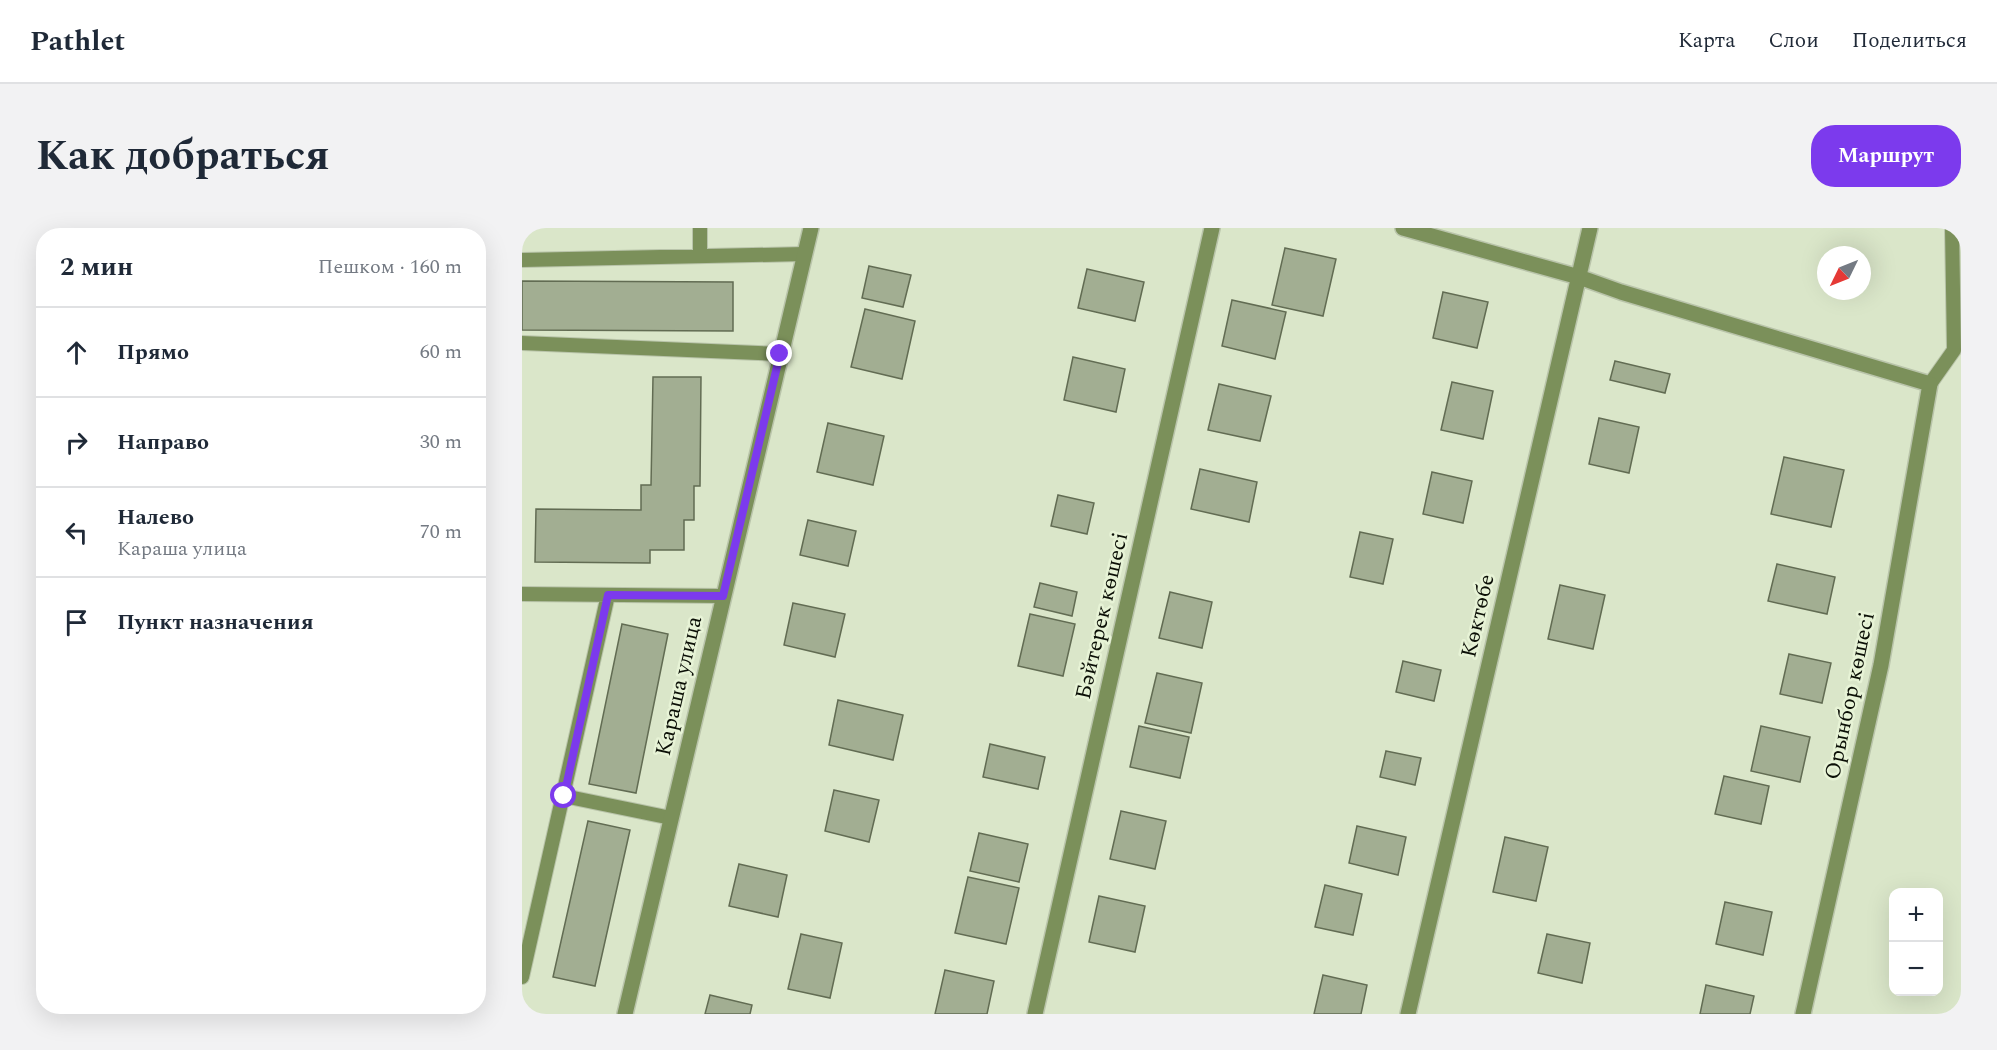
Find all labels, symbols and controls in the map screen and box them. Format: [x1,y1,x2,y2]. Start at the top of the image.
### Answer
text: Pathlet [30,20,125,63]
text: Карта [1678,25,1735,57]
text: Слои [1768,25,1819,57]
text: Поделиться [1852,25,1967,57]
text: Как добраться [36,125,330,188]
button: Маршрут [1811,125,1961,187]
north arrow [1817,246,1871,300]
text: 2 мин [60,247,133,287]
text: Пешком · 160 m [318,252,462,282]
icon: ahead [60,336,93,369]
text: Прямо [117,336,189,369]
text: 60 m [420,337,462,367]
route end [766,340,792,366]
icon: right [60,426,93,459]
text: Направо [117,426,209,459]
text: 30 m [420,427,462,457]
text: Налево [117,501,194,534]
icon: left [60,516,93,549]
text: 70 m [420,517,462,547]
street label: Бәйтерек көшесі [1067,529,1137,703]
text: Караша улица [117,534,247,564]
street label: Көктөбе [1452,571,1504,661]
icon: arrive [60,606,93,639]
text: Пункт назначения [117,606,314,639]
street label: Орынбор көшесі [1816,609,1884,783]
street label: Караша улица [647,613,711,759]
route start [550,782,576,808]
map controls [1889,888,1943,996]
button: + [1889,888,1943,942]
button: − [1889,942,1943,996]

